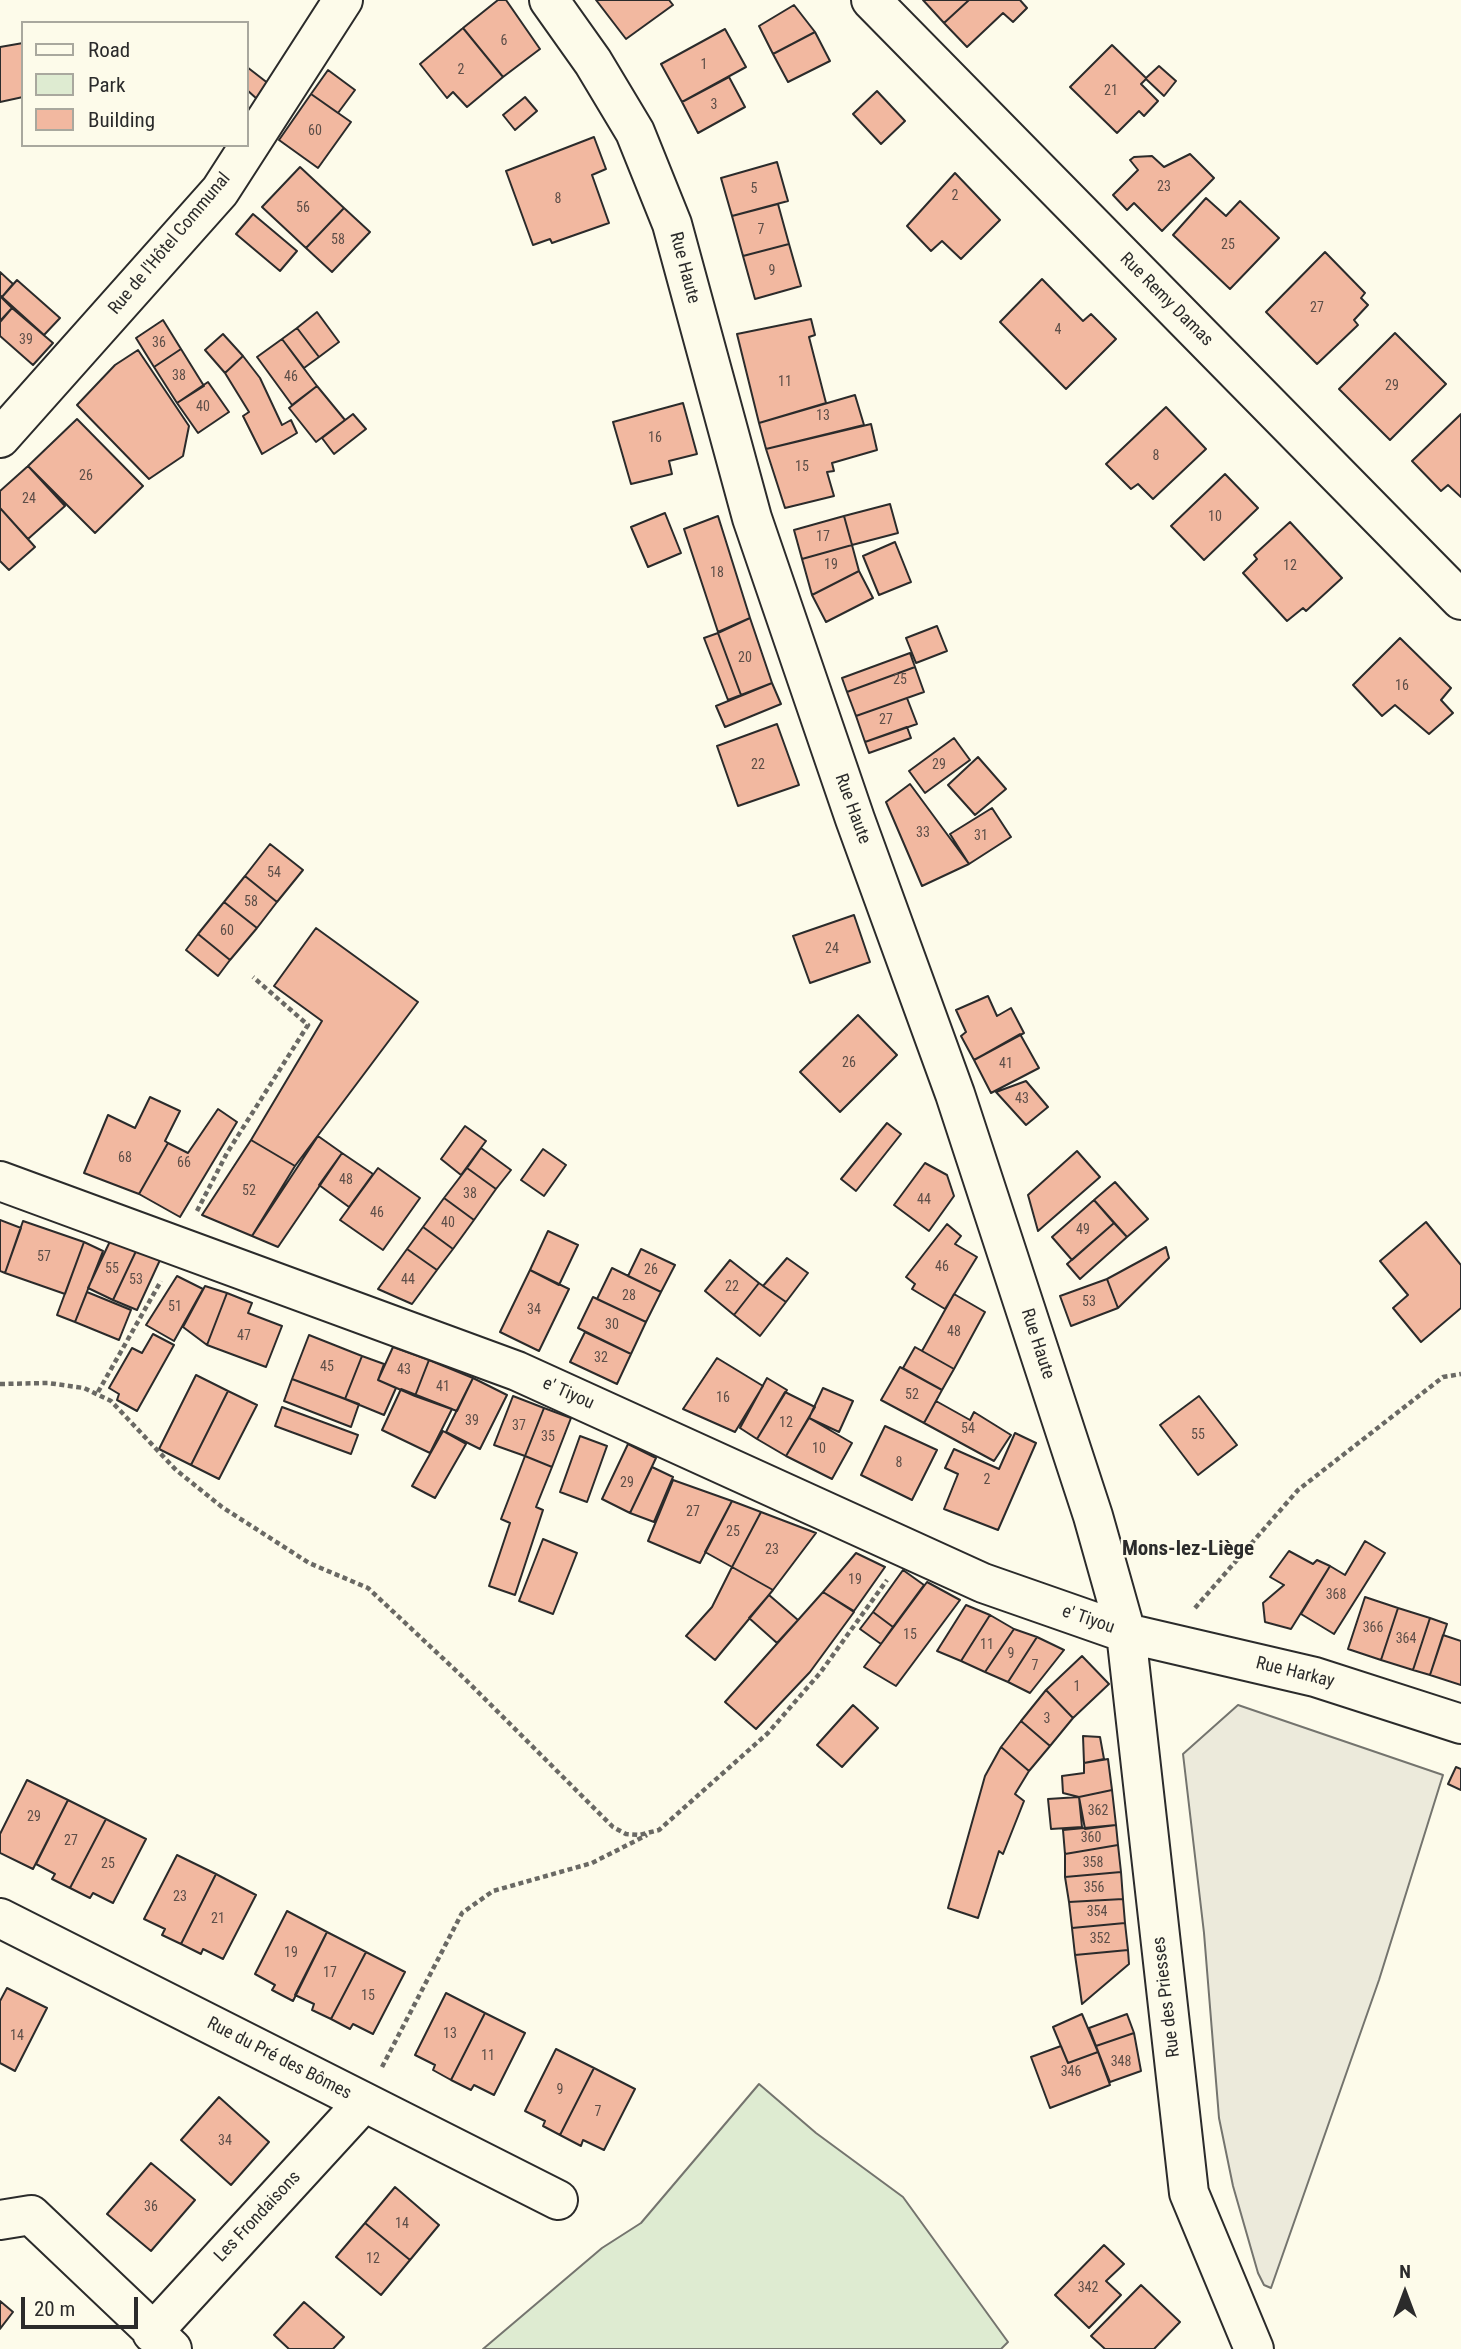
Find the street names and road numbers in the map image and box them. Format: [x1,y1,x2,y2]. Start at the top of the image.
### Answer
street label: Rue de l'Hôtel Communal [104,169,236,319]
street label: Rue Haute [664,230,704,306]
street label: Rue Remy Damas [1115,249,1217,351]
street label: Rue Haute [829,771,875,847]
street label: Rue Haute [1015,1306,1059,1382]
street label: e' Tiyou [539,1373,597,1415]
street label: e' Tiyou [1059,1601,1117,1639]
street label: Rue Harkay [1253,1653,1337,1693]
street label: Rue des Priesses [1149,1935,1185,2059]
street label: Rue du Pré des Bômes [203,2013,355,2105]
street label: Les Frondaisons [210,2167,306,2267]

